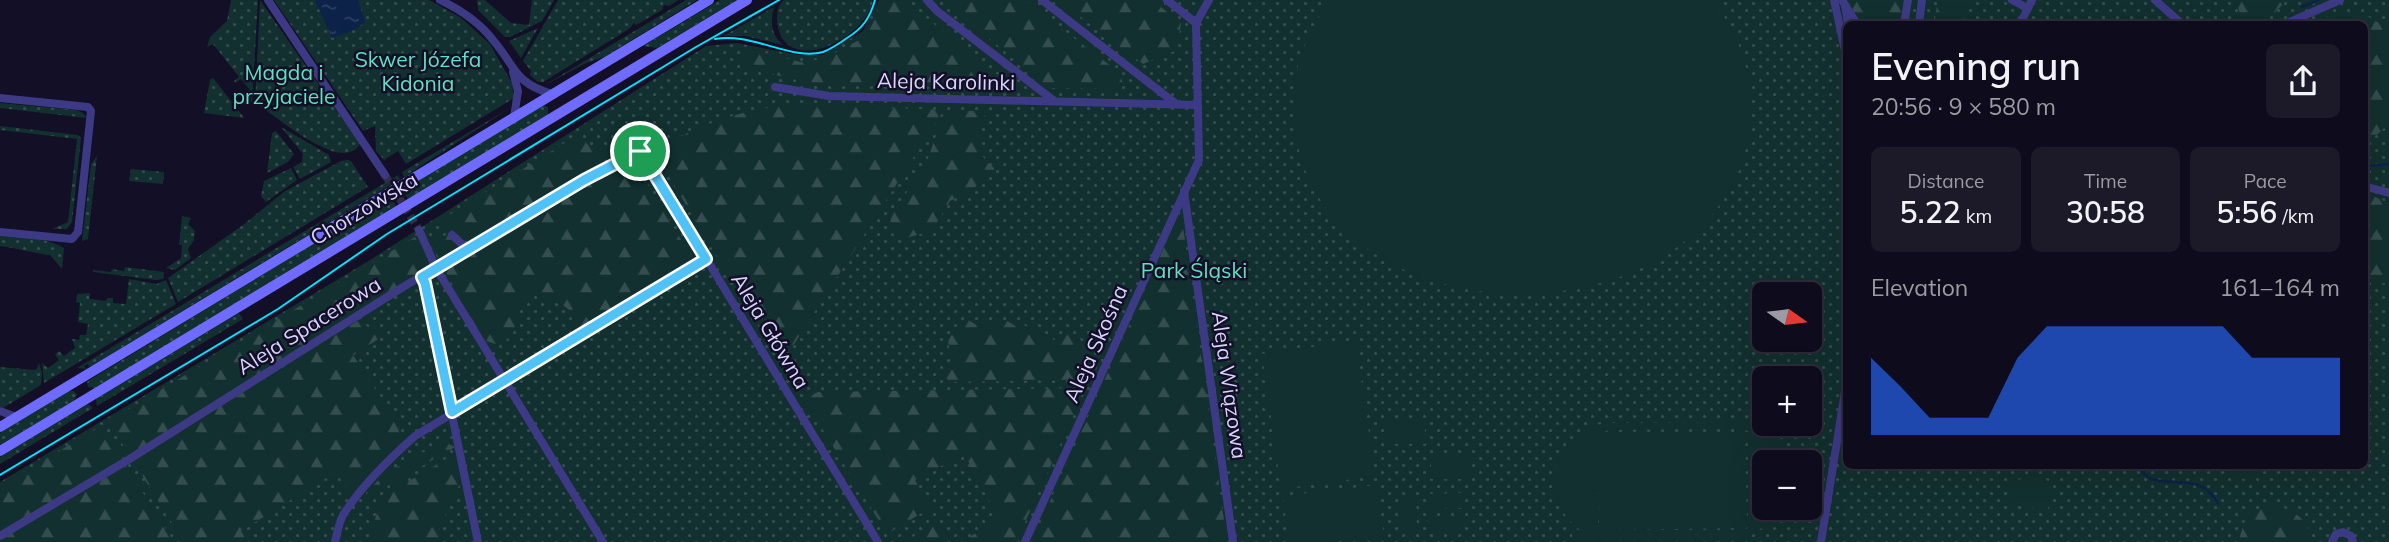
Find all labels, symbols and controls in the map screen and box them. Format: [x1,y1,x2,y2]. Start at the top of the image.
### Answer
text: Evening run [1871,42,2081,90]
button: share [2266,44,2340,118]
park label: Skwer Józefa Kidonia [355,46,481,96]
park label: Magda i przyjaciele [232,59,336,109]
street label: Aleja Karolinki [877,67,1015,95]
text: 20:56 · 9 × 580 m [1871,92,2056,121]
pin [610,121,670,181]
icon: arrive [621,132,659,170]
street label: Chorzowska [305,166,422,250]
text: Distance [1907,169,1984,193]
text: Time [2084,169,2127,193]
text: Pace [2244,169,2287,193]
text: 5.22 [1900,193,1961,231]
text: 30:58 [2066,193,2145,231]
text: 5:56 [2216,193,2277,231]
text: km [1961,204,1992,228]
text: /km [2277,204,2314,228]
park label: Park Śląski [1141,257,1247,283]
street label: Aleja Główna [726,268,816,393]
street label: Aleja Spacerowa [232,270,385,380]
text: Elevation [1871,273,1968,302]
text: 161–164 m [2219,273,2340,302]
street label: Aleja Skośna [1058,281,1133,406]
north arrow [1752,282,1822,352]
map controls [1752,282,1822,520]
street label: Aleja Wiązowa [1207,309,1253,460]
button: + [1752,366,1822,436]
button: − [1752,450,1822,520]

